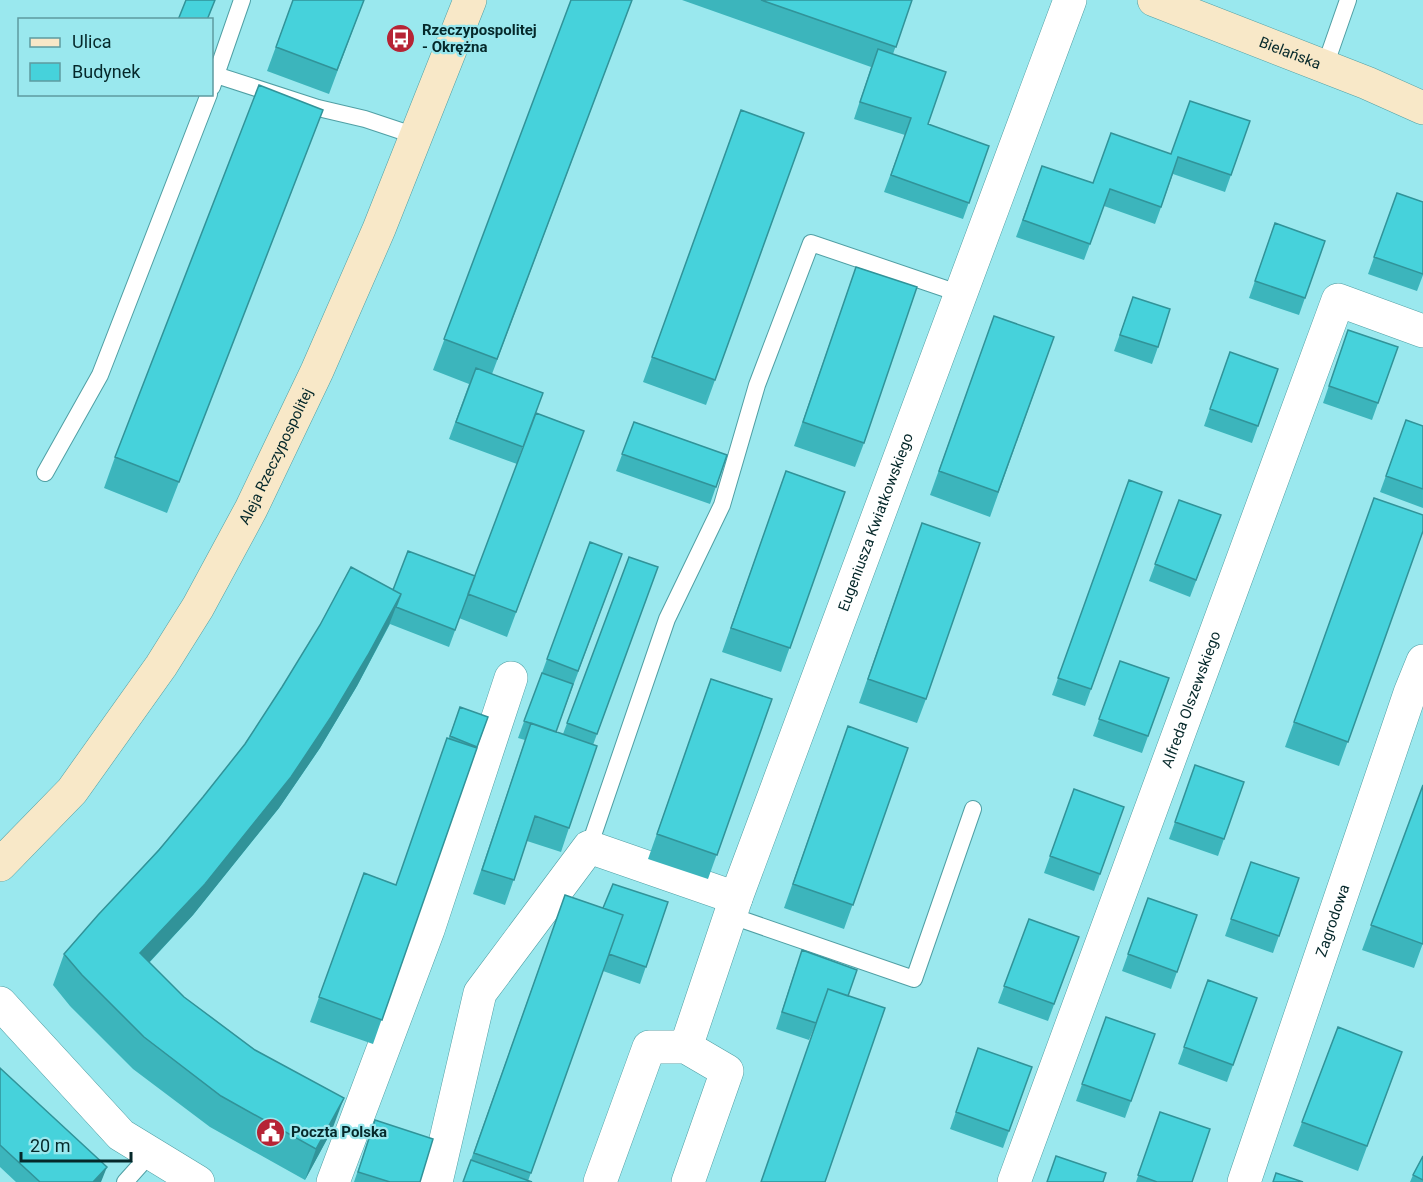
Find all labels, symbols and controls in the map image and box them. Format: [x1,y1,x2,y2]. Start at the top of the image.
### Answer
legend [18,18,213,96]
place label: Rzeczypospolitej - Okrężna [422,21,537,56]
bus stop icon: Rzeczypospolitej - Okrężna [385,23,417,55]
text: Ulica [72,31,112,52]
street label: Bielańska [1257,33,1323,73]
text: Budynek [72,61,141,82]
street label: Aleja Rzeczypospolitej [235,385,316,528]
street label: Eugeniusza Kwiatkowskiego [834,431,917,614]
street label: Alfreda Olszewskiego [1158,629,1225,770]
street label: Zagrodowa [1312,882,1353,959]
public building icon: Poczta Polska [254,1116,286,1148]
place label: Poczta Polska [291,1123,387,1141]
scale bar [21,1125,130,1163]
text: 20 m [30,1135,70,1156]

